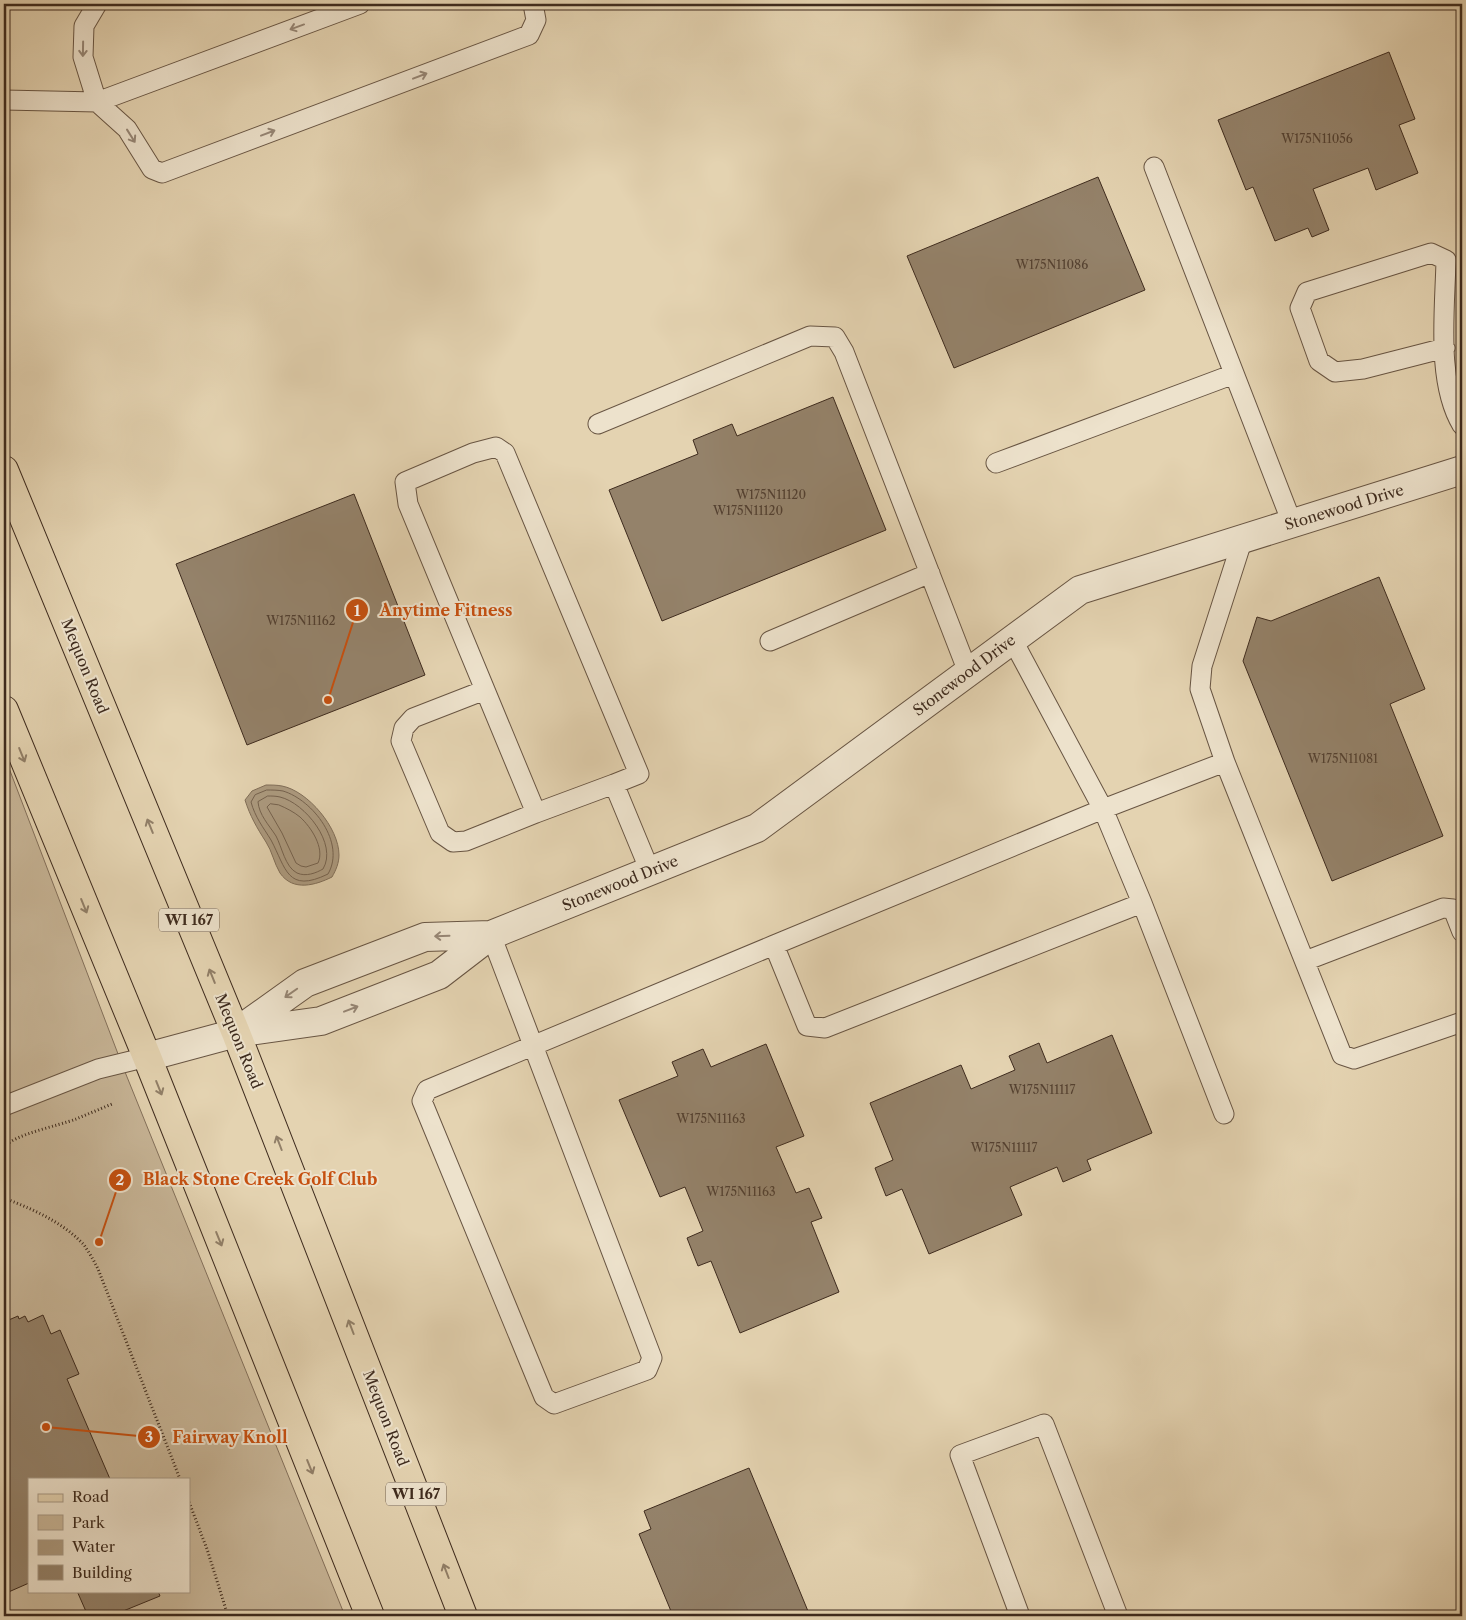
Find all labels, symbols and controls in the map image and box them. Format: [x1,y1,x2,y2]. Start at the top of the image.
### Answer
one-way arrow [290,23,306,32]
one-way arrow [78,40,88,57]
one-way arrow [412,71,427,80]
one-way arrow [259,128,275,137]
one-way arrow [127,129,137,143]
house number: W175N11056 [1280,131,1353,146]
house number: W175N11086 [1015,257,1088,272]
street label: Stonewood Drive [1282,480,1406,534]
house number: W175N11120 [735,487,806,502]
house number: W175N11120 [712,503,783,518]
callout: Anytime Fitness [344,595,522,626]
text: Anytime Fitness [379,600,512,620]
text: 1 [354,601,361,620]
house number: W175N11162 [265,613,336,628]
street label: Mequon Road [57,616,113,716]
street label: Stonewood Drive [909,630,1019,720]
one-way arrow [18,747,28,762]
house number: W175N11081 [1307,751,1378,766]
one-way arrow [145,819,155,834]
street label: Stonewood Drive [559,851,681,915]
one-way arrow [81,898,90,913]
road number: WI 167 [159,908,219,932]
one-way arrow [434,932,450,941]
one-way arrow [207,969,217,984]
one-way arrow [284,988,298,998]
street label: Mequon Road [211,991,267,1091]
one-way arrow [343,1004,359,1013]
one-way arrow [155,1080,164,1095]
house number: W175N11117 [1008,1082,1075,1097]
house number: W175N11163 [675,1111,746,1126]
one-way arrow [274,1136,283,1151]
house number: W175N11117 [970,1140,1037,1155]
callout: Black Stone Creek Golf Club [107,1164,387,1195]
text: Black Stone Creek Golf Club [143,1169,377,1189]
text: 2 [116,1170,125,1189]
house number: W175N11163 [705,1184,776,1199]
one-way arrow [215,1231,225,1246]
one-way arrow [346,1320,355,1335]
street label: Mequon Road [359,1367,413,1469]
callout: Fairway Knoll [137,1421,298,1452]
text: 3 [145,1427,153,1446]
text: Fairway Knoll [172,1427,288,1447]
one-way arrow [307,1459,316,1474]
legend [28,1478,190,1592]
road number: WI 167 [386,1482,446,1506]
text: Road [72,1487,109,1506]
text: Park [72,1513,106,1532]
text: Water [71,1537,116,1556]
text: Building [72,1563,132,1582]
one-way arrow [441,1564,450,1579]

